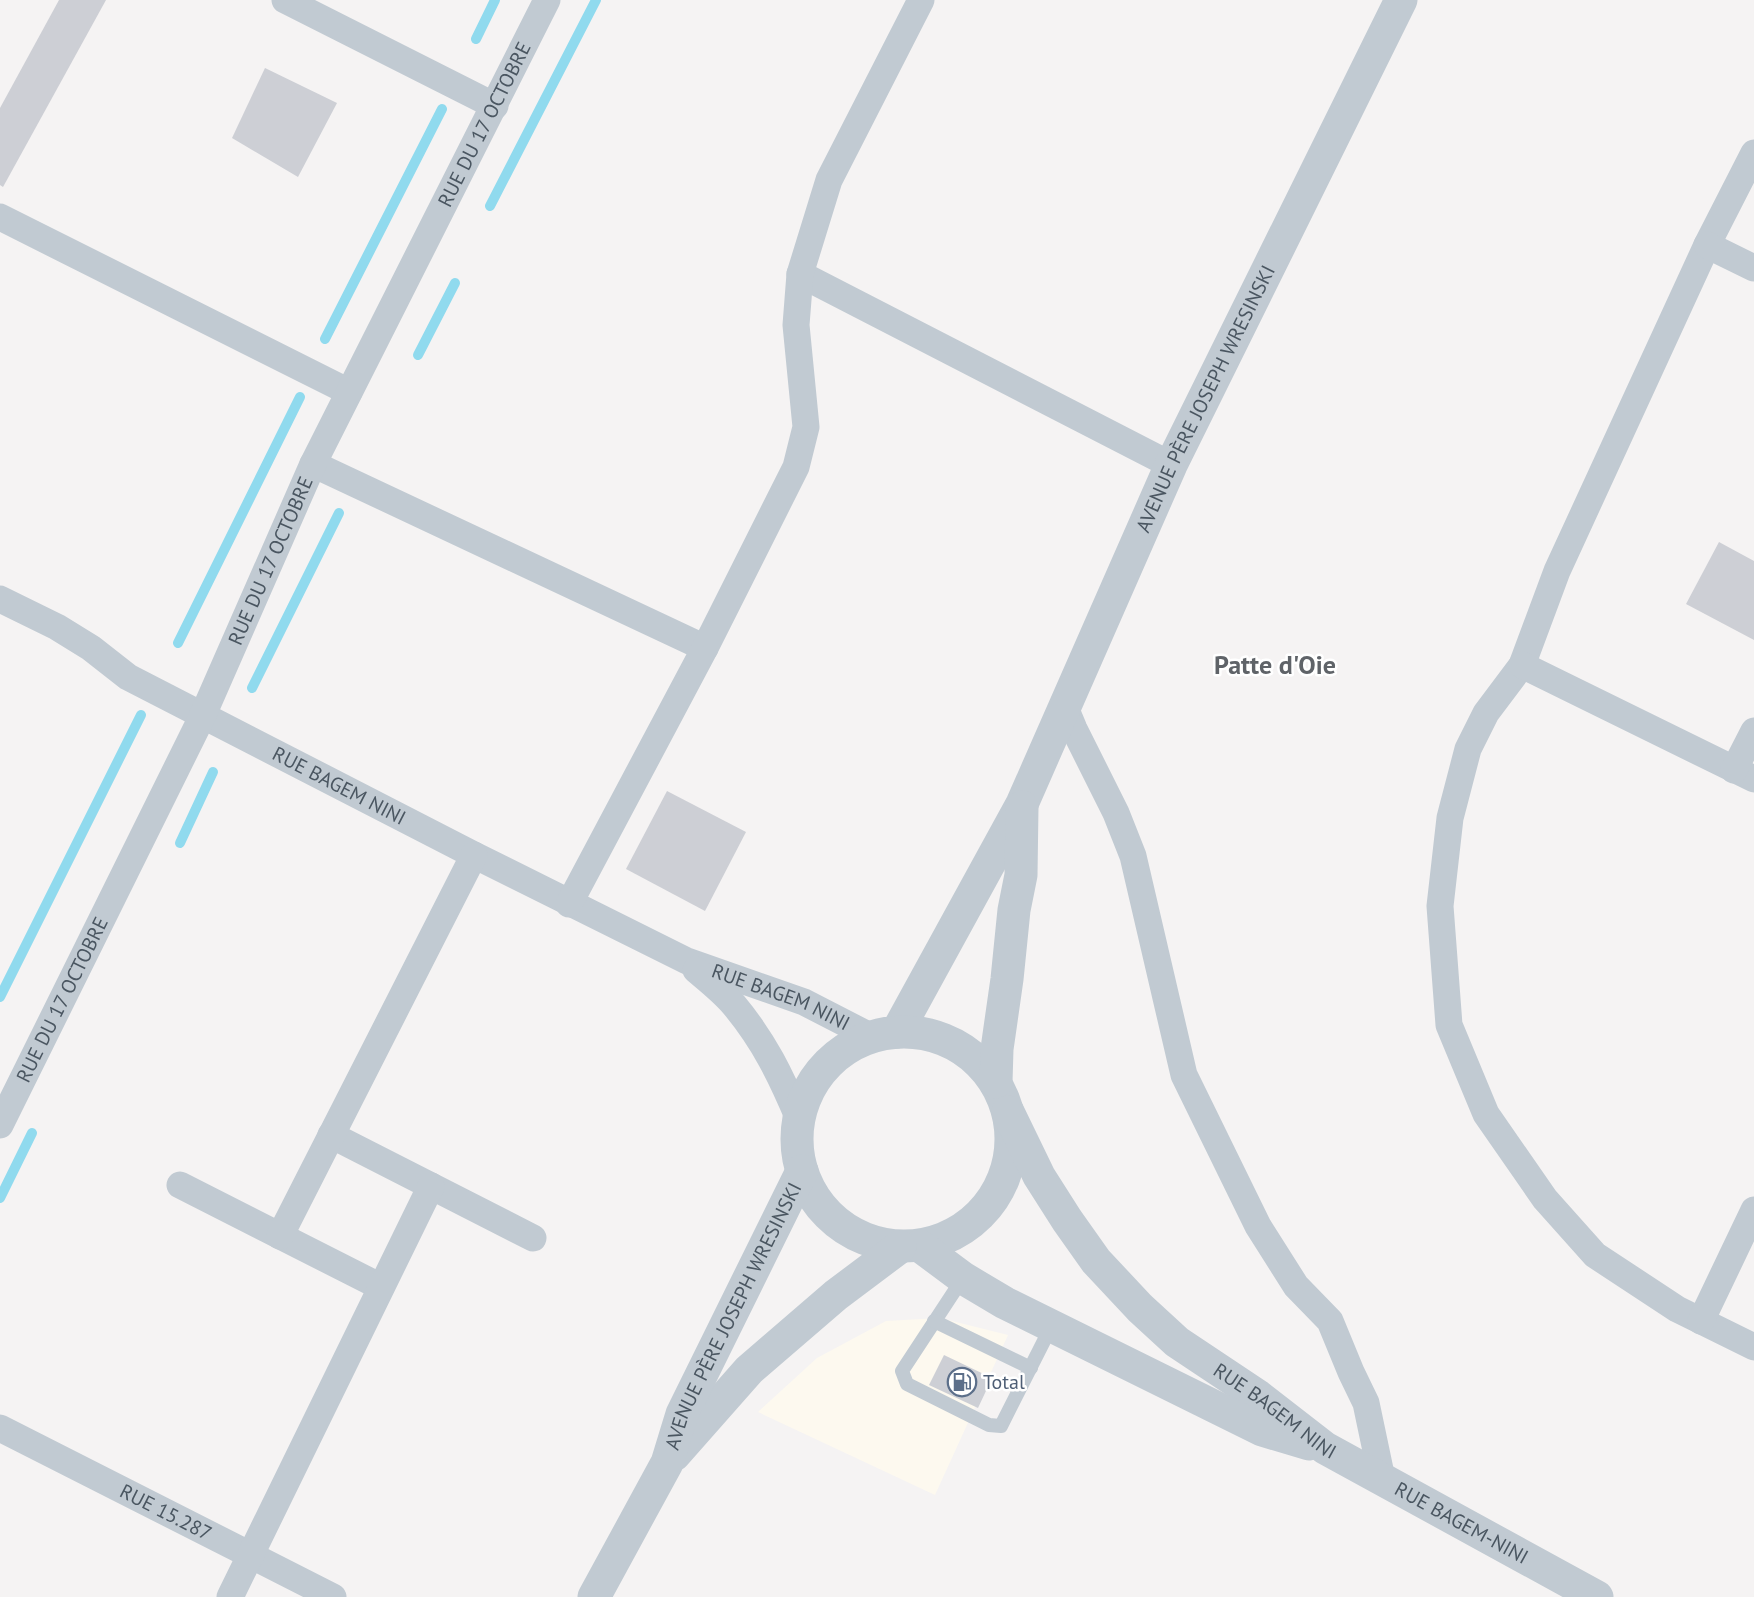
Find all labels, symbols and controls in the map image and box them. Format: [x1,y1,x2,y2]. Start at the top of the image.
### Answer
street label: RUE DU 17 OCTOBRE [432,37,537,211]
street label: AVENUE PÈRE JOSEPH WRESINSKI [1130,261,1281,536]
street label: RUE DU 17 OCTOBRE [222,472,319,649]
district label: Patte d'Oie [1214,648,1336,681]
street label: RUE BAGEM NINI [268,741,410,831]
street label: RUE DU 17 OCTOBRE [10,913,114,1087]
street label: RUE BAGEM NINI [708,958,854,1036]
street label: AVENUE PÈRE JOSEPH WRESINSKI [659,1178,807,1453]
street label: RUE BAGEM NINI [1209,1357,1341,1465]
fuel station icon: Total [946,1366,978,1398]
place label: Total [983,1369,1025,1395]
street label: RUE BAGEM-NINI [1390,1476,1533,1570]
street label: RUE 15.287 [115,1478,216,1546]

